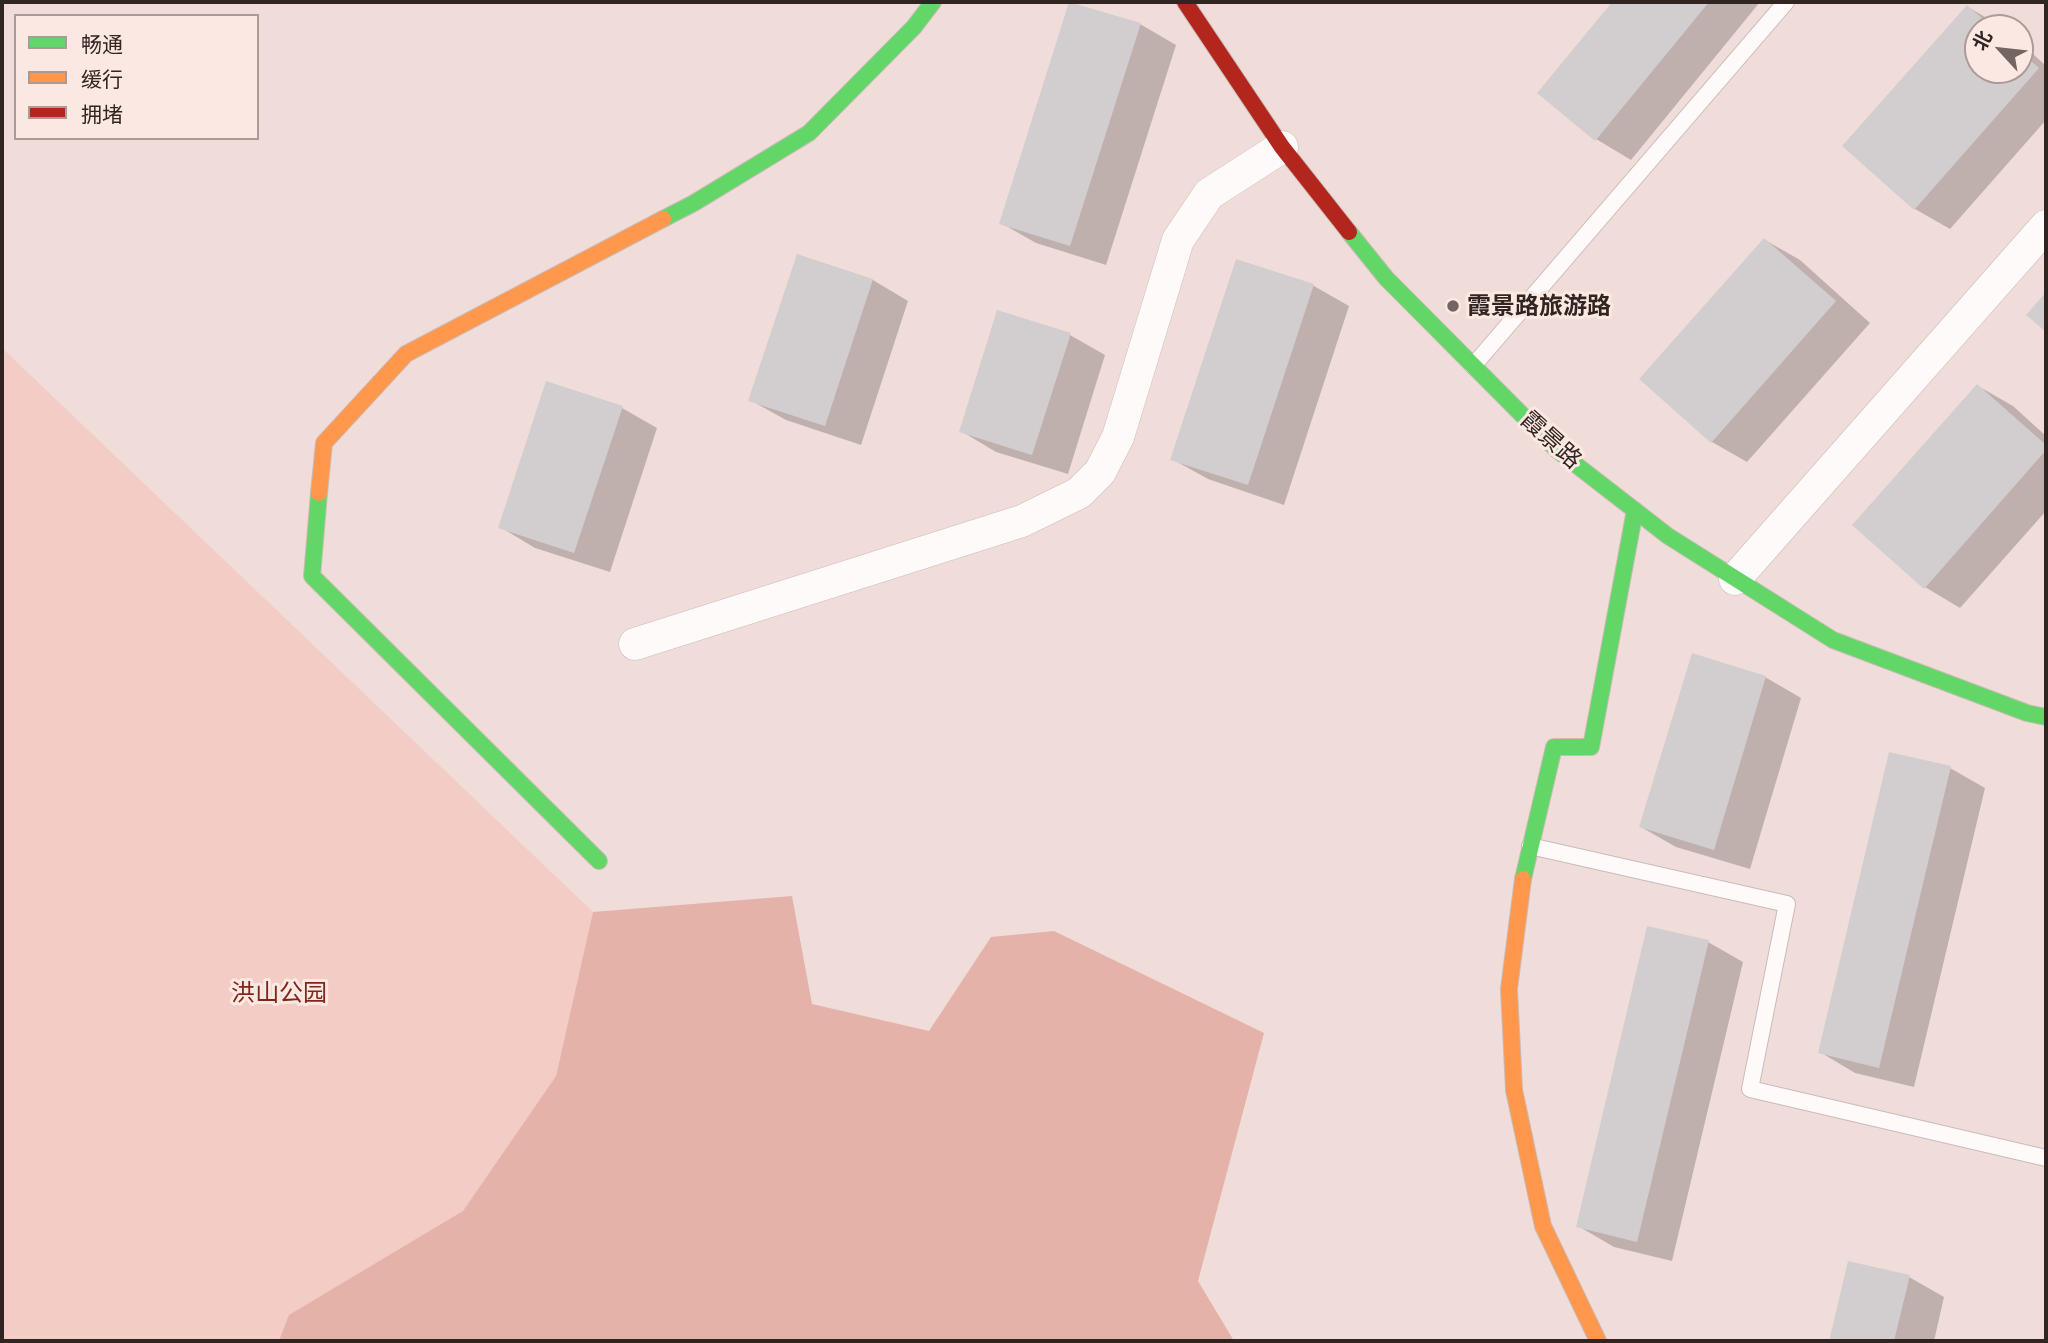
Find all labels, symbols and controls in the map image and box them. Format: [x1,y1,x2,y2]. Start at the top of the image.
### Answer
legend [14,14,259,140]
north arrow [1964,14,2034,84]
text: 北 [1968,27,1996,54]
text: 畅通 [81,32,123,56]
text: 缓行 [81,67,123,91]
text: 拥堵 [81,102,123,126]
place label: 霞景路旅游路 [1467,292,1611,320]
marker: 霞景路旅游路 [1445,298,1461,314]
street label: 霞景路 [1515,405,1587,475]
park label: 洪山公园 [231,979,327,1007]

